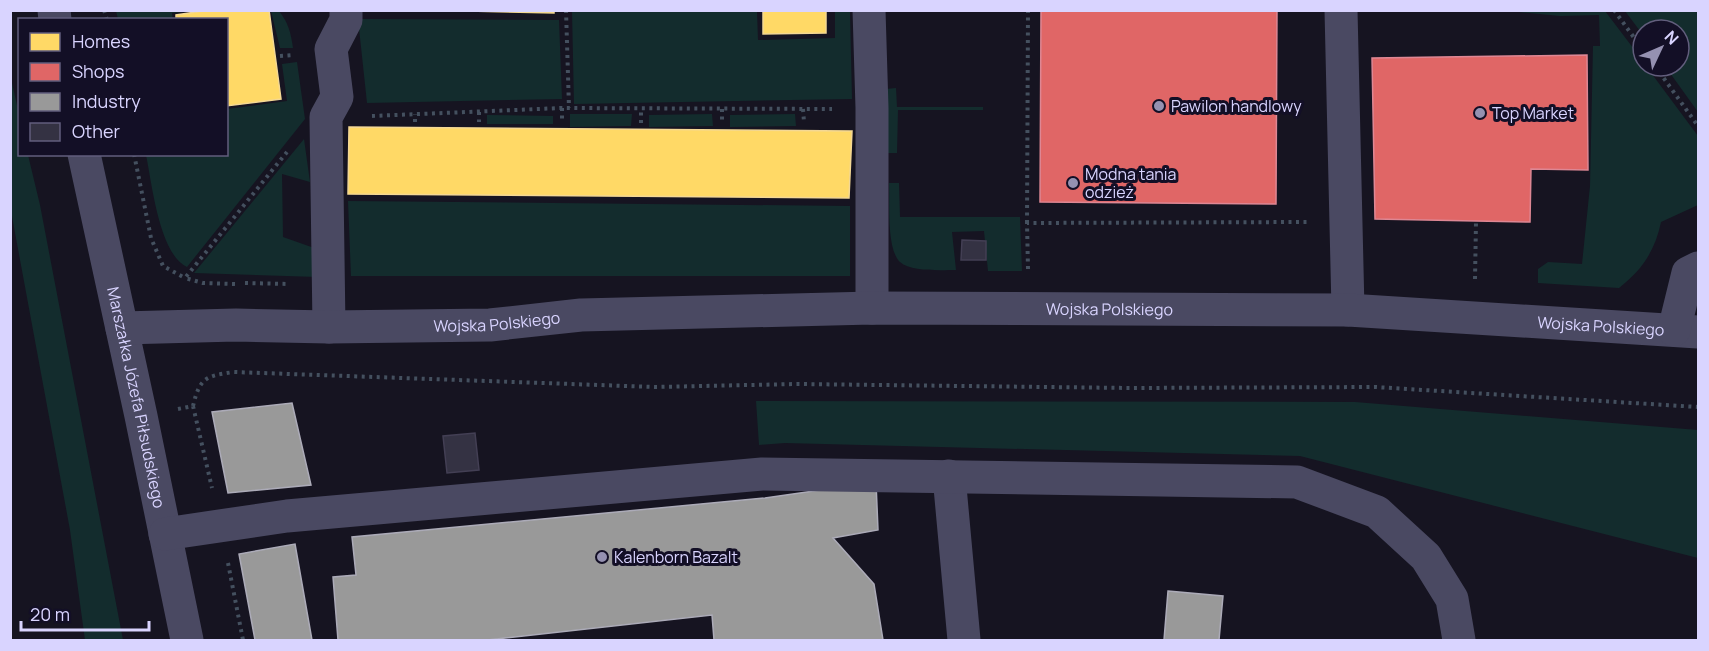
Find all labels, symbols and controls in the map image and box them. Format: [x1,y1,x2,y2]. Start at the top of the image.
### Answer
legend [18,18,228,156]
north arrow [1631,18,1691,78]
text: N [1660,26,1684,49]
text: Homes [72,29,130,53]
text: Shops [72,59,124,83]
text: Industry [72,89,141,113]
place label: Pawilon handlowy [1171,95,1302,117]
marker: Pawilon handlowy [1152,99,1166,113]
place label: Top Market [1492,102,1574,124]
marker: Top Market [1473,106,1487,120]
text: Other [72,119,120,143]
place label: Modna tania odzież [1085,163,1176,203]
marker: Modna tania odzież [1066,176,1080,190]
street label: Marszałka Józefa Piłsudskiego [102,285,171,510]
street label: Wojska Polskiego [1046,298,1173,320]
street label: Wojska Polskiego [433,306,561,337]
street label: Wojska Polskiego [1537,311,1665,341]
place label: Kalenborn Bazalt [614,546,738,568]
marker: Kalenborn Bazalt [595,550,609,564]
scale bar [21,594,148,632]
text: 20 m [30,602,70,626]

